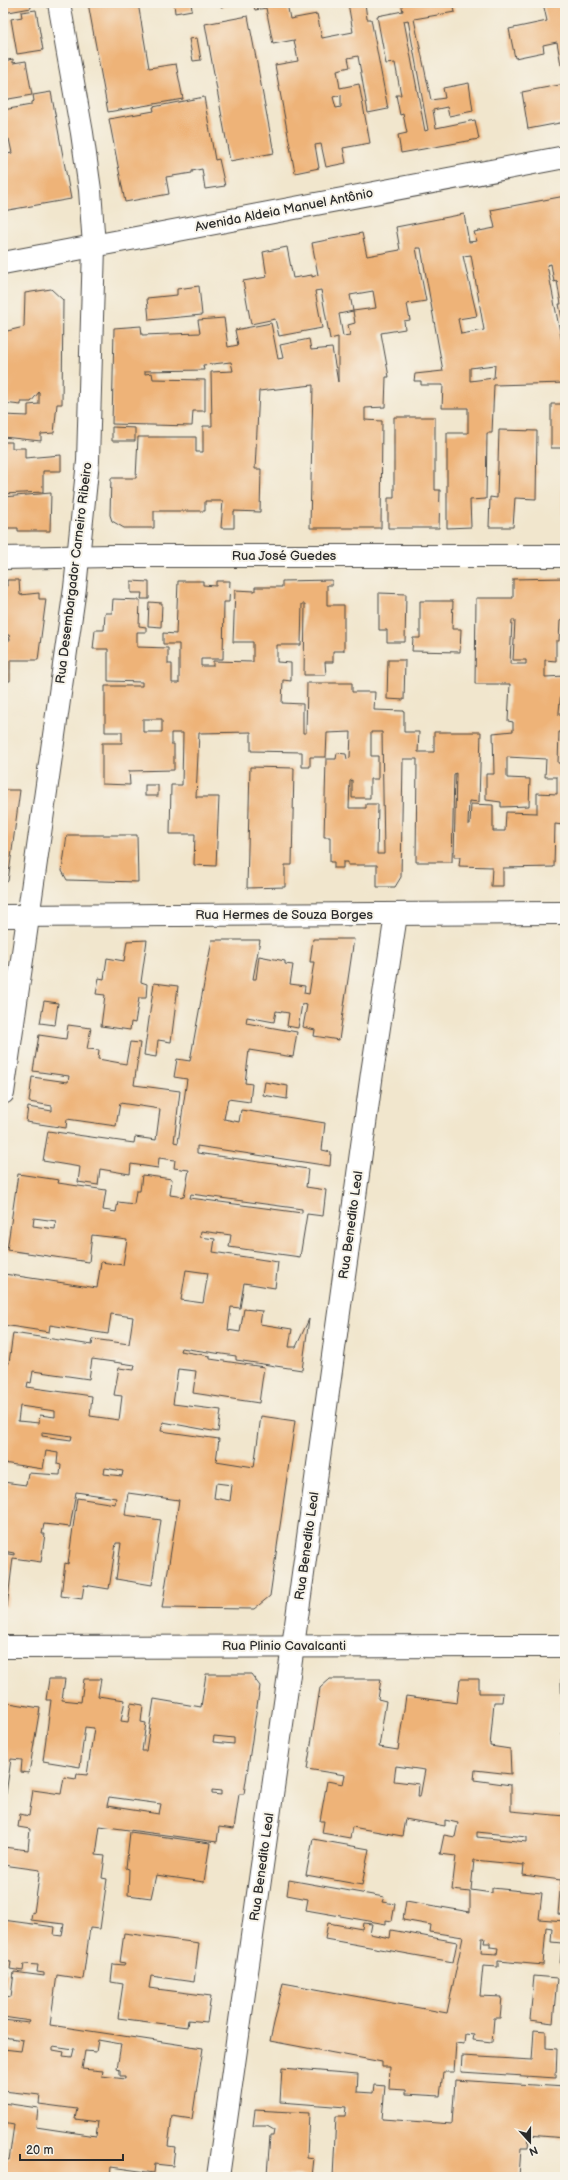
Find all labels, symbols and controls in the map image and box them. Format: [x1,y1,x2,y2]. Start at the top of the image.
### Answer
street label: Avenida Aldeia Manuel Antônio [194,185,374,235]
street label: Rua Desembargador Carneiro Ribeiro [52,461,96,685]
street label: Rua José Guedes [232,548,337,564]
street label: Rua Hermes de Souza Borges [195,907,373,923]
street label: Rua Benedito Leal [335,1170,367,1280]
street label: Rua Benedito Leal [291,1491,323,1601]
street label: Rua Plinio Cavalcanti [222,1638,346,1654]
street label: Rua Benedito Leal [246,1812,278,1922]
north arrow [510,2122,550,2162]
scale bar [20,2136,123,2162]
text: 20 m [26,2143,53,2158]
text: N [527,2143,540,2158]

